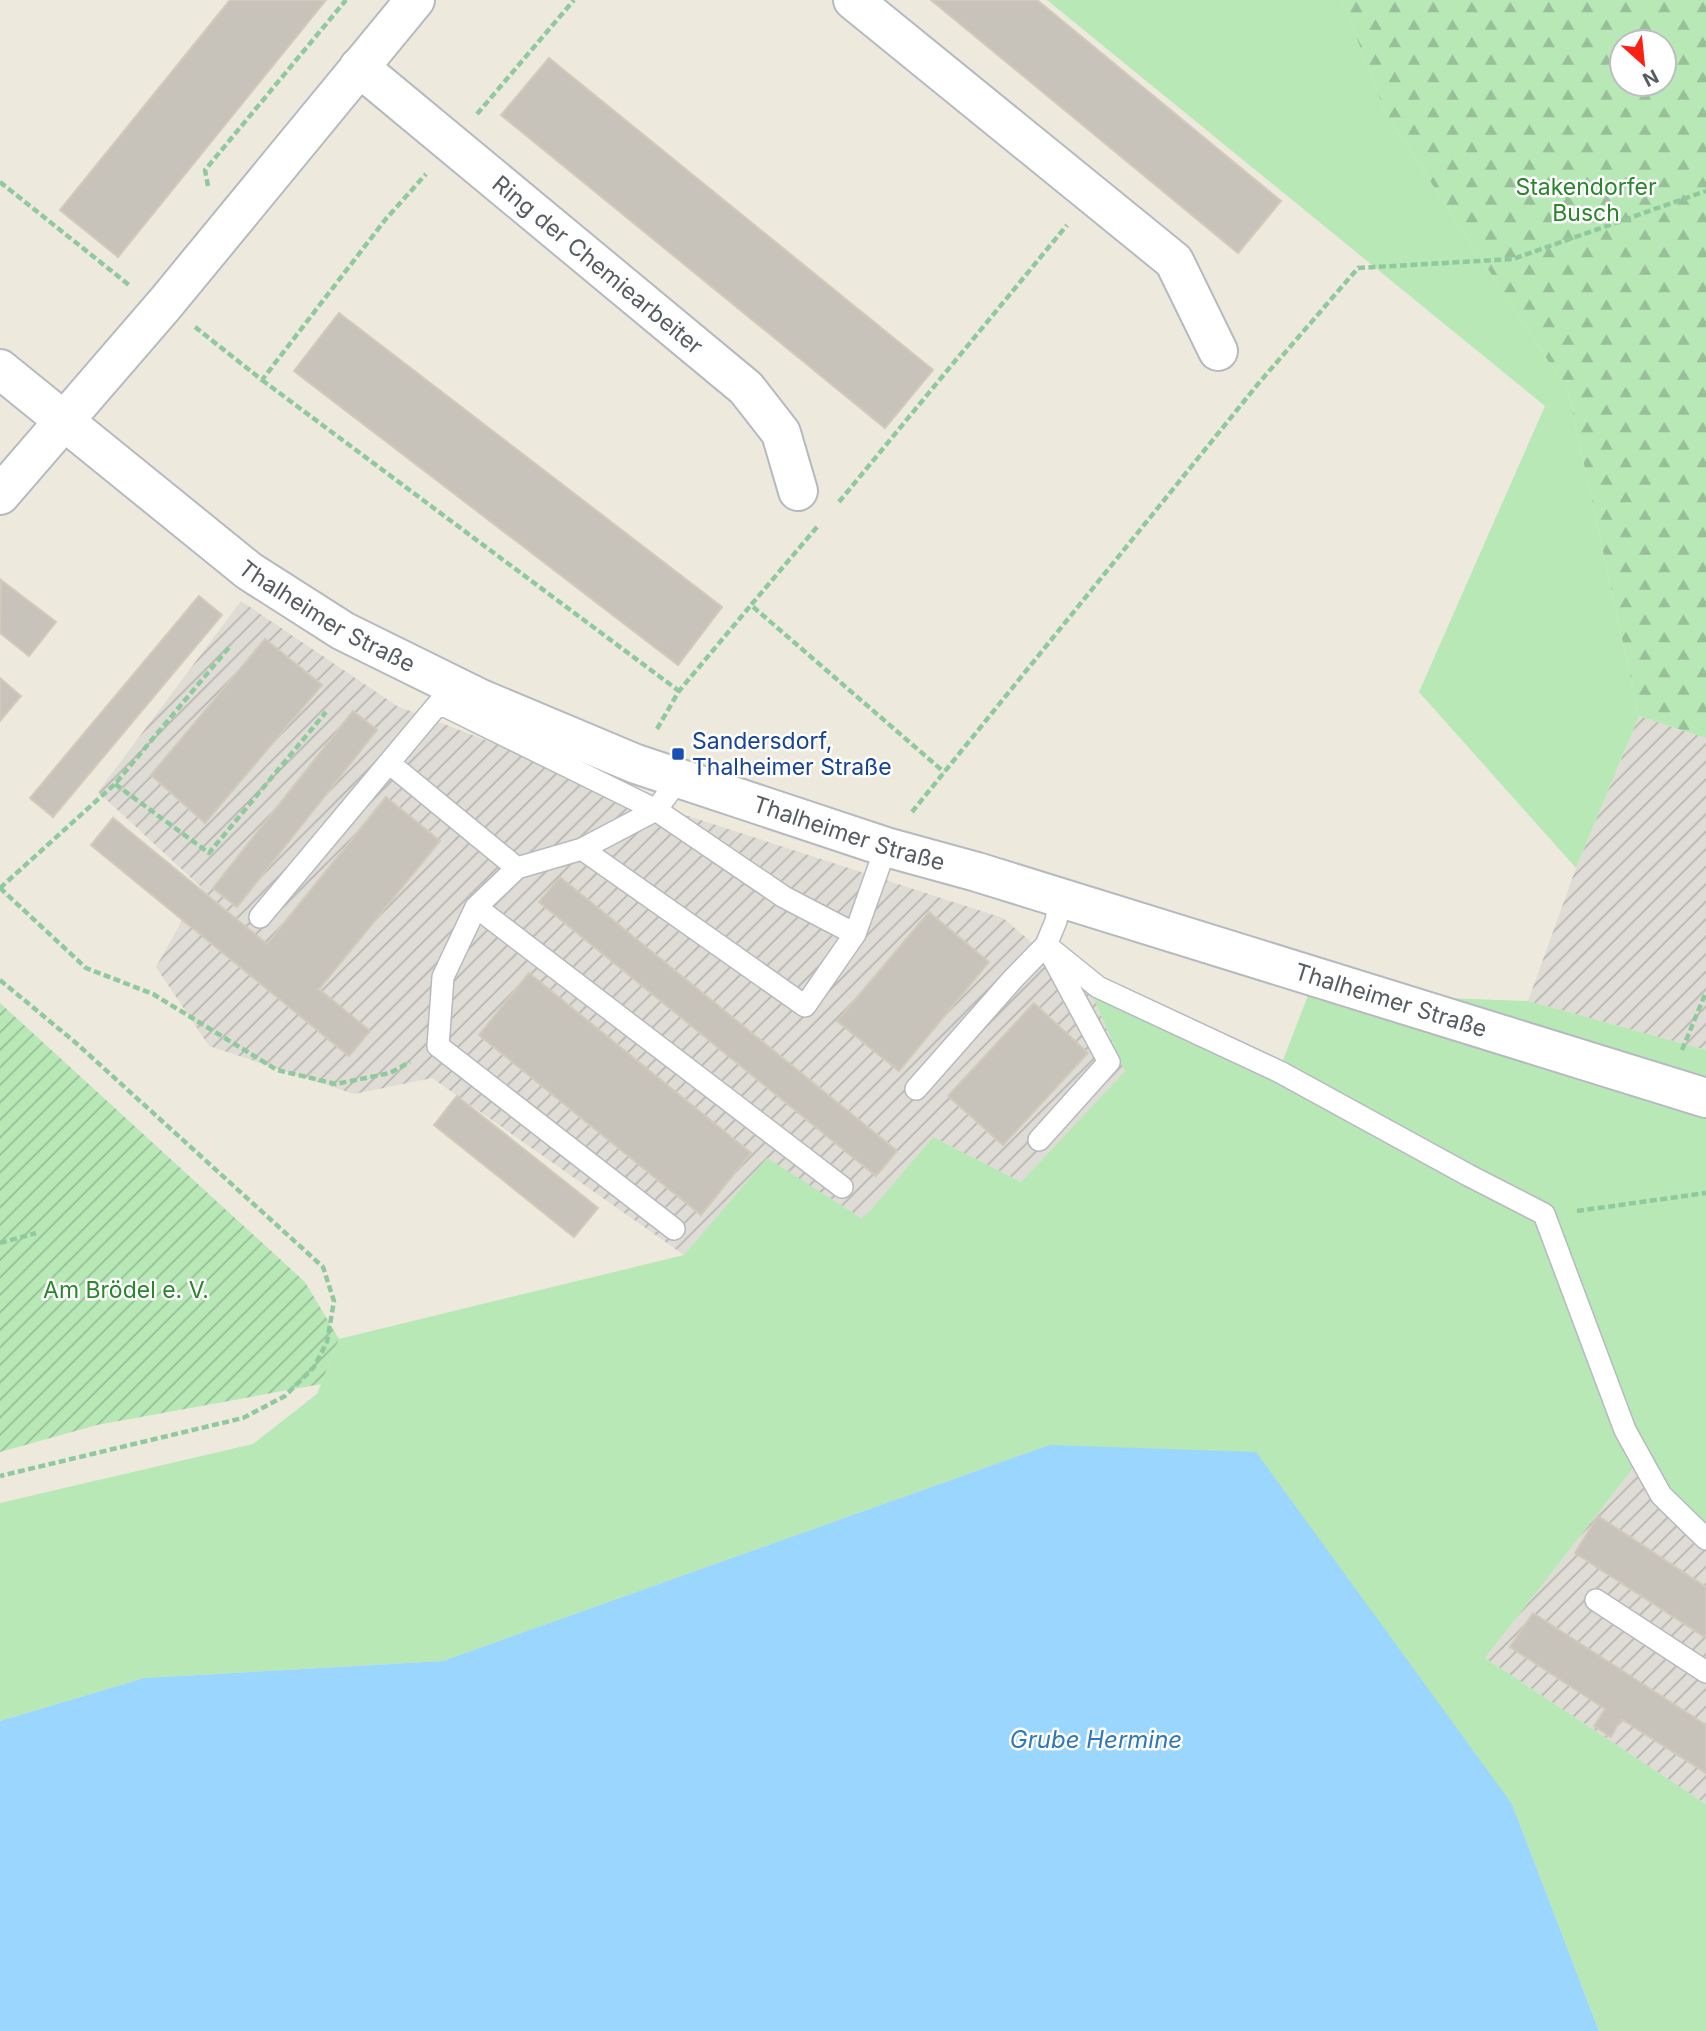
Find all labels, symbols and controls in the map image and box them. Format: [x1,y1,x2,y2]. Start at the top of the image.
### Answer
north arrow [1608,28,1678,98]
text: N [1639,64,1662,91]
street label: Ring der Chemiearbeiter [487,170,709,360]
park label: Stakendorfer Busch [1515,173,1657,227]
street label: Thalheimer Straße [233,554,420,678]
place label: Sandersdorf, Thalheimer Straße [692,727,892,781]
marker: Sandersdorf, Thalheimer Straße [670,746,686,762]
street label: Thalheimer Straße [749,790,948,877]
street label: Thalheimer Straße [1291,957,1490,1043]
park label: Am Brödel e. V. [43,1276,209,1304]
water label: Grube Hermine [1010,1725,1182,1754]

